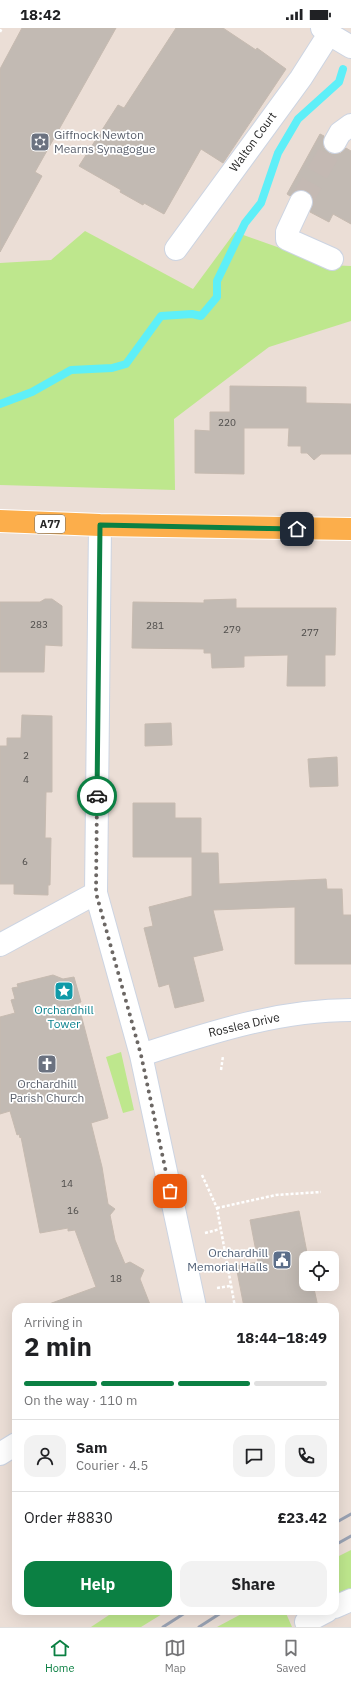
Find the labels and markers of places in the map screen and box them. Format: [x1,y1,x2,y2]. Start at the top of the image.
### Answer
place label: Giffnock Newton Mearns Synagogue [54,127,156,156]
synagogue icon: Giffnock Newton Mearns Synagogue [29,131,51,153]
pin [280,512,314,546]
place icon: Orchardhill Tower [53,980,75,1002]
place label: Orchardhill Tower [34,1002,94,1031]
church icon: Orchardhill Parish Church [36,1053,58,1075]
place label: Orchardhill Parish Church [10,1076,84,1105]
pin [153,1174,187,1208]
place label: Orchardhill Memorial Halls [187,1245,268,1274]
public building icon: Orchardhill Memorial Halls [271,1249,293,1271]

